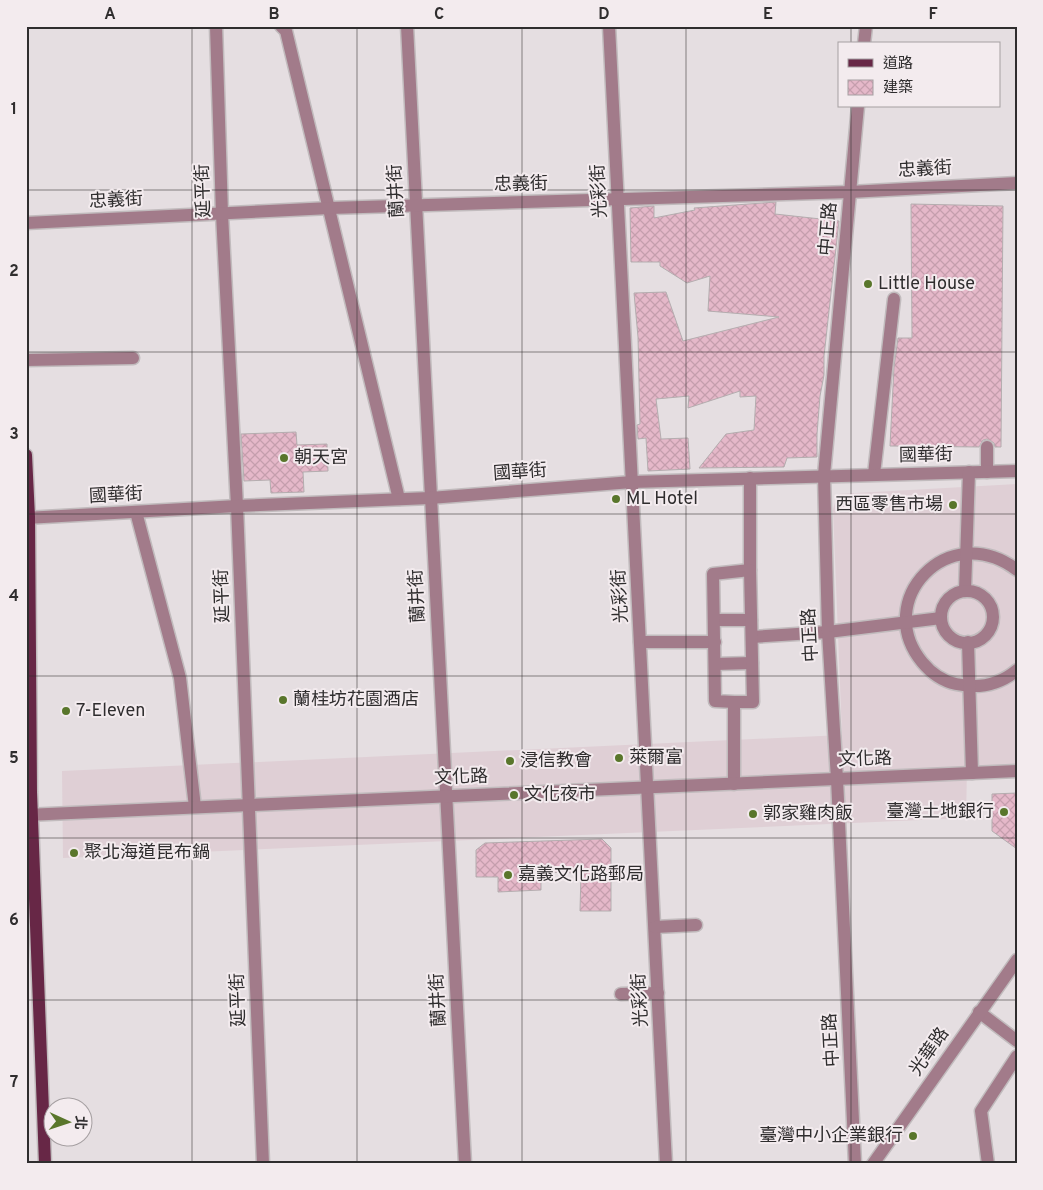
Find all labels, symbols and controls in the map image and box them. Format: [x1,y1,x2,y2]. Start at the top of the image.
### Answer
text: A [104,5,116,25]
text: B [268,5,280,25]
text: C [434,5,444,25]
text: D [598,5,610,25]
text: E [763,5,773,25]
text: F [928,5,938,25]
legend [838,42,1000,108]
text: 道路 [883,55,913,74]
text: 建築 [883,79,913,98]
text: 1 [11,100,17,120]
street label: 忠義街 [897,157,953,183]
street label: 蘭井街 [384,163,410,219]
street label: 光彩街 [587,163,613,219]
street label: 延平街 [192,164,216,218]
street label: 忠義街 [494,173,548,197]
street label: 忠義街 [88,188,144,214]
street label: 中正路 [815,201,843,257]
text: 2 [9,262,19,282]
place label: Little House [878,273,975,296]
marker: Little House [862,278,874,290]
text: 3 [9,425,19,445]
street label: 國華街 [899,444,953,468]
place label: 朝天宮 [294,447,348,470]
marker: 朝天宮 [278,452,290,464]
street label: 國華街 [492,460,548,486]
street label: 國華街 [88,483,144,509]
place label: ML Hotel [626,488,698,511]
marker: ML Hotel [610,493,622,505]
place label: 西區零售市場 [835,494,943,517]
marker: 西區零售市場 [947,499,959,511]
street label: 蘭井街 [405,568,431,624]
street label: 光彩街 [608,568,634,624]
street label: 延平街 [211,569,235,623]
text: 4 [9,587,19,607]
street label: 中正路 [798,607,824,663]
place label: 蘭桂坊花園酒店 [293,689,419,712]
marker: 蘭桂坊花園酒店 [277,694,289,706]
place label: 7-Eleven [76,700,145,723]
marker: 7-Eleven [60,705,72,717]
place label: 萊爾富 [629,747,683,770]
street label: 文化路 [838,748,892,772]
text: 5 [9,749,19,769]
place label: 浸信教會 [520,750,592,773]
marker: 萊爾富 [613,752,625,764]
marker: 浸信教會 [504,755,516,767]
street label: 文化路 [434,766,488,790]
place label: 文化夜市 [524,784,596,807]
marker: 文化夜市 [508,789,520,801]
place label: 臺灣土地銀行 [886,801,994,824]
place label: 郭家雞肉飯 [763,803,853,826]
marker: 臺灣土地銀行 [998,806,1010,818]
marker: 郭家雞肉飯 [747,808,759,820]
place label: 聚北海道昆布鍋 [84,842,210,865]
marker: 聚北海道昆布鍋 [68,847,80,859]
place label: 嘉義文化路郵局 [518,864,644,887]
marker: 嘉義文化路郵局 [502,869,514,881]
text: 6 [9,911,19,931]
street label: 蘭井街 [426,972,452,1028]
street label: 光彩街 [628,972,654,1028]
street label: 延平街 [227,973,251,1027]
street label: 中正路 [819,1012,845,1068]
street label: 光華路 [905,1023,955,1081]
text: 7 [10,1073,18,1093]
north arrow [42,1098,92,1148]
text: 北 [71,1115,88,1130]
place label: 臺灣中小企業銀行 [759,1125,903,1148]
marker: 臺灣中小企業銀行 [907,1130,919,1142]

